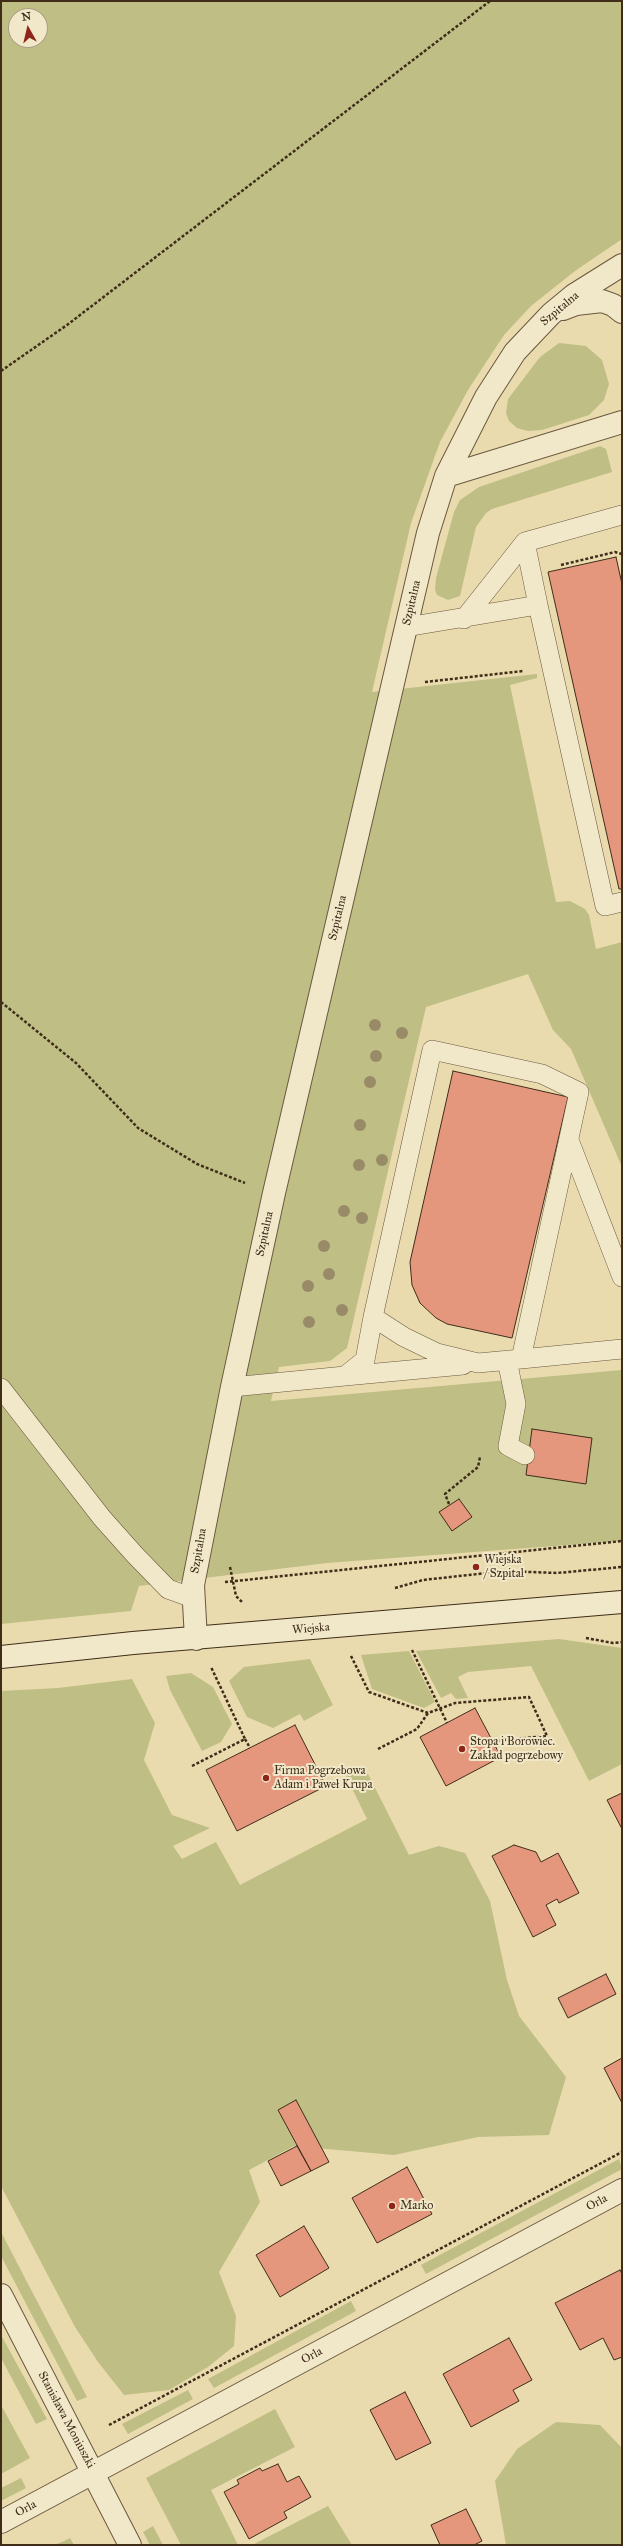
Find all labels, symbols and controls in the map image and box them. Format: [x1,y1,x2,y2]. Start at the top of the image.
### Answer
north arrow [8,8,48,48]
text: N [21,10,32,24]
street label: Szpitalna [538,289,582,329]
street label: Szpitalna [400,579,424,627]
street label: Szpitalna [326,894,350,942]
street label: Szpitalna [253,1210,277,1258]
street label: Szpitalna [188,1527,210,1575]
place label: Wiejska / Szpital [484,1553,524,1581]
marker: Wiejska / Szpital [471,1562,481,1572]
street label: Wiejska [292,1620,330,1638]
place label: Stopa i Borowiec. Zakład pogrzebowy [470,1735,563,1763]
marker: Stopa i Borowiec. Zakład pogrzebowy [457,1744,467,1754]
place label: Firma Pogrzebowa Adam i Paweł Krupa [274,1764,372,1792]
marker: Firma Pogrzebowa Adam i Paweł Krupa [261,1773,271,1783]
street label: Orla [584,2192,610,2214]
place label: Marko [400,2199,433,2213]
marker: Marko [387,2201,397,2211]
street label: Orla [299,2345,325,2367]
street label: Stanisława Moniuszki [34,2369,98,2471]
street label: Orla [13,2498,39,2520]

